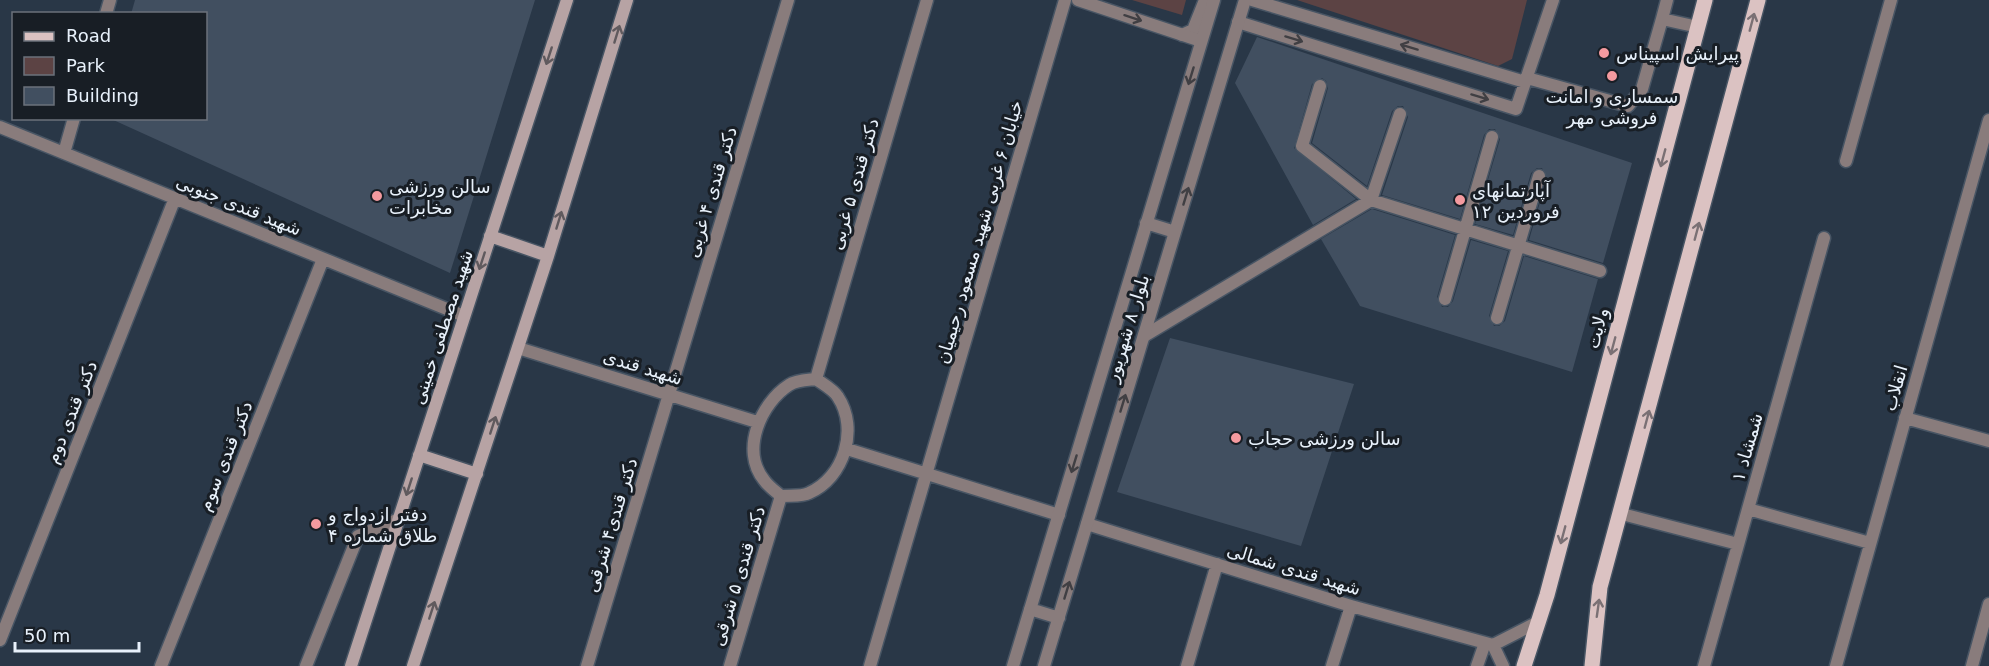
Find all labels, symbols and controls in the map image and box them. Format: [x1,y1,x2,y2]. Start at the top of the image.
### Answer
legend [12,12,207,120]
one-way arrow [1747,13,1758,32]
one-way arrow [1123,14,1142,25]
one-way arrow [612,24,623,43]
text: Road [66,25,111,46]
one-way arrow [1284,34,1303,45]
one-way arrow [1400,41,1419,52]
place label: پیرایش اسپیناس [1616,43,1739,65]
one-way arrow [542,46,553,65]
marker: پیرایش اسپیناس [1597,46,1611,60]
text: Park [66,55,105,76]
one-way arrow [1185,66,1196,85]
marker: سمساری و امانت فروشی مهر [1605,69,1619,83]
text: Building [66,85,139,106]
place label: سمساری و امانت فروشی مهر [1546,86,1678,129]
one-way arrow [1470,92,1489,103]
street label: خیابان ۶ غربی شهید مسعود رحیمیان [931,98,1028,366]
street label: دکتر قندی ۵ غربی [825,116,884,252]
street label: دکتر قندی ۴ غربی [681,124,742,260]
one-way arrow [1657,148,1668,167]
street label: شهید قندی جنوبی [173,170,305,241]
place label: سالن ورزشی مخابرات [389,176,491,219]
place label: آپارتمانهای ۱۲ فروردین [1472,179,1560,223]
one-way arrow [1181,187,1192,206]
marker: سالن ورزشی مخابرات [370,189,384,203]
marker: آپارتمانهای ۱۲ فروردین [1453,193,1467,207]
one-way arrow [554,211,565,230]
one-way arrow [1691,222,1703,241]
street label: شهید مصطفی خمینی [407,247,478,407]
one-way arrow [476,251,487,270]
street label: بلوار ۸ شهریور [1100,272,1154,386]
street label: ولایت [1581,305,1613,351]
one-way arrow [1606,337,1618,356]
street label: شهید قندی [601,345,685,390]
street label: دکتر قندی دوم [41,358,102,467]
street label: انقلاب [1878,363,1912,413]
one-way arrow [1119,394,1130,413]
street label: دکتر قندی سوم [193,398,257,514]
one-way arrow [1641,410,1653,429]
street label: شمشاد ۱ [1727,410,1767,484]
one-way arrow [488,416,499,435]
place label: سالن ورزشی حجاب [1248,428,1401,450]
marker: سالن ورزشی حجاب [1229,431,1243,445]
one-way arrow [1068,454,1079,473]
street label: دکتر قندی۴ شرقی [581,455,642,595]
one-way arrow [403,477,414,496]
place label: دفتر ازدواج و طلاق شماره ۴ [327,504,437,546]
street label: دکتر قندی ۵ شرقی [707,504,770,649]
marker: دفتر ازدواج و طلاق شماره ۴ [309,517,323,531]
one-way arrow [1556,525,1568,544]
street label: شهید قندی شمالی [1224,539,1363,600]
one-way arrow [1062,581,1073,600]
one-way arrow [1592,599,1603,618]
one-way arrow [427,601,438,620]
scale bar [15,615,140,653]
text: 50 m [24,625,70,646]

